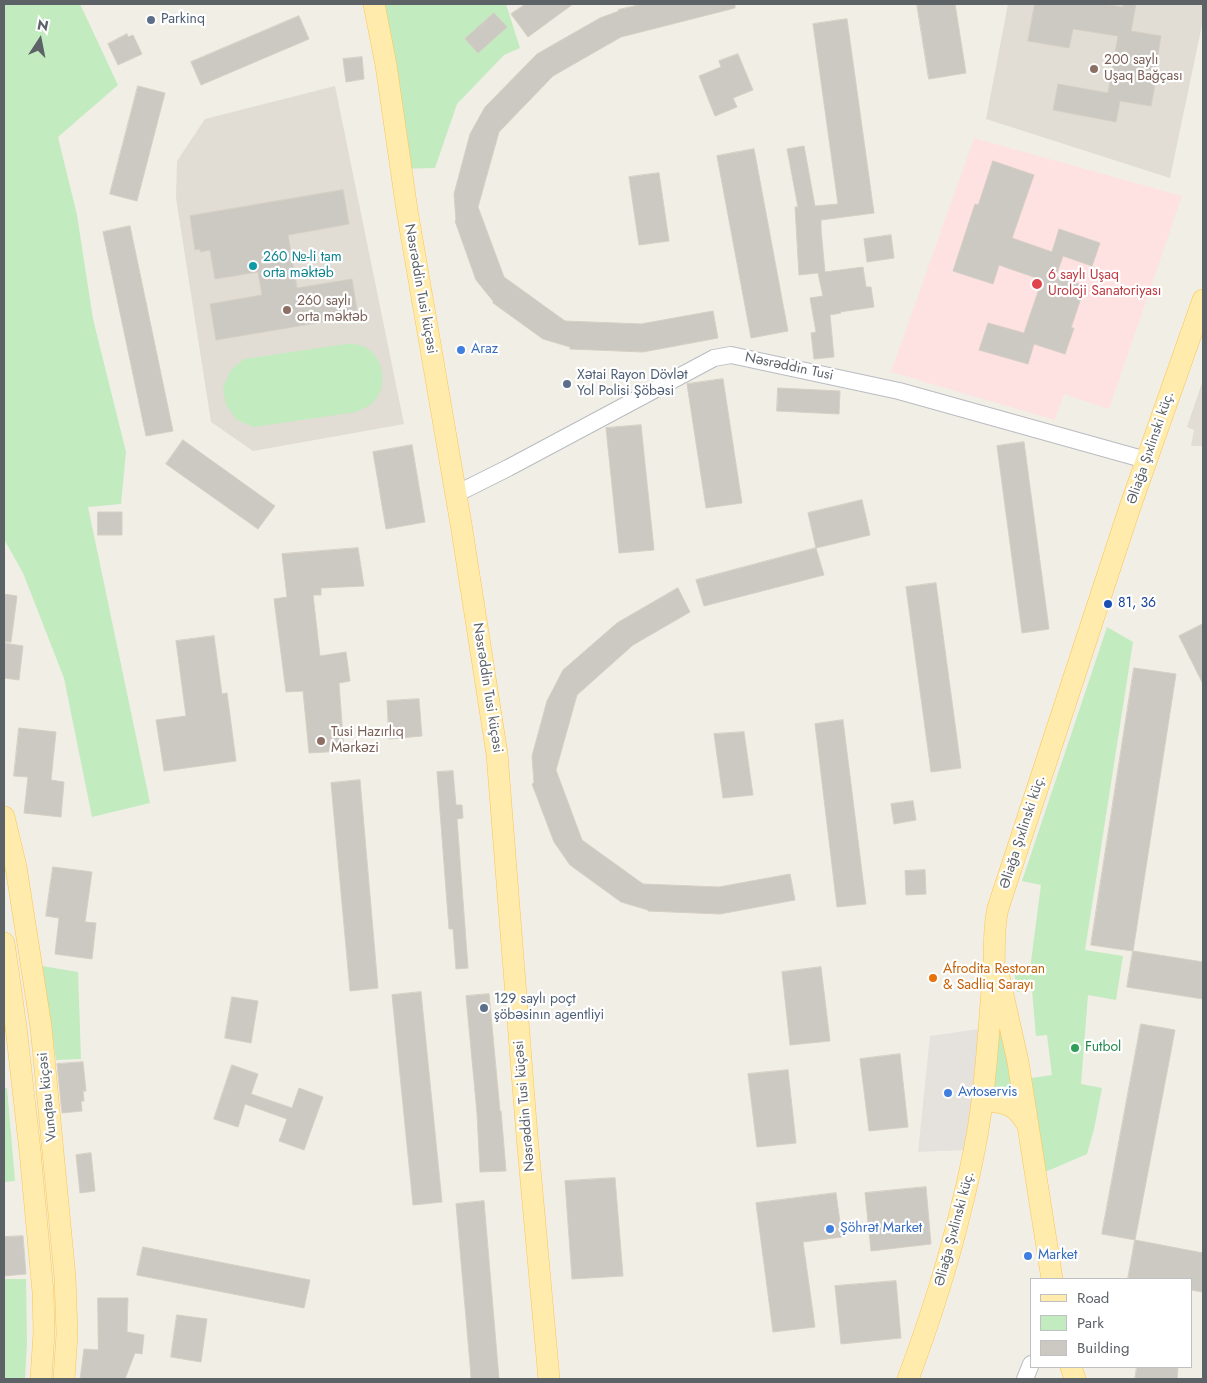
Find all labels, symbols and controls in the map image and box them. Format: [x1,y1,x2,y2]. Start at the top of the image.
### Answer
place label: Parkinq [161,12,205,28]
text: N [35,14,50,36]
marker: Parkinq [145,14,157,26]
north arrow [15,15,65,65]
place label: 200 saylı Uşaq Bağçası [1104,53,1183,85]
marker: 200 saylı Uşaq Bağçası [1088,63,1100,75]
street label: Nəsrəddin Tusi küçəsi [400,223,440,355]
place label: 260 №-li tam orta məktəb [263,250,342,282]
marker: 260 №-li tam orta məktəb [247,260,259,272]
place label: 6 saylı Uşaq Uroloji Sanatoriyası [1048,268,1161,300]
marker: 6 saylı Uşaq Uroloji Sanatoriyası [1030,277,1044,291]
place label: 260 saylı orta məktəb [297,294,368,326]
marker: 260 saylı orta məktəb [281,304,293,316]
place label: Araz [471,342,498,358]
marker: Araz [455,344,467,356]
street label: Nəsrəddin Tusi [743,349,835,385]
place label: Xətai Rayon Dövlət Yol Polisi Şöbəsi [577,368,688,401]
marker: Xətai Rayon Dövlət Yol Polisi Şöbəsi [561,378,573,390]
street label: Əliağa Şıxlinski küç. [1124,389,1178,507]
place label: 81, 36 [1118,596,1156,612]
marker: 81, 36 [1102,598,1114,610]
street label: Nəsrəddin Tusi küçəsi [468,622,506,754]
place label: Tusi Hazırlıq Mərkəzi [331,725,404,758]
marker: Tusi Hazırlıq Mərkəzi [315,735,327,747]
street label: Əliağa Şıxlinski küç. [997,773,1049,891]
place label: Afrodita Restoran & Sadliq Sarayı [943,962,1045,994]
marker: Afrodita Restoran & Sadliq Sarayı [927,972,939,984]
place label: 129 saylı poçt şöbəsinın agentliyi [494,992,604,1024]
marker: 129 saylı poçt şöbəsinın agentliyi [478,1002,490,1014]
street label: Nəsrəddin Tusi küçəsi [511,1040,539,1172]
place label: Futbol [1085,1040,1121,1056]
marker: Futbol [1069,1042,1081,1054]
street label: Vunqtau küçəsi [35,1051,61,1143]
place label: Avtoservis [958,1085,1017,1101]
marker: Avtoservis [942,1087,954,1099]
street label: Əliağa Şıxlinski küç. [932,1170,978,1288]
place label: Şöhrət Market [840,1221,922,1237]
marker: Şöhrət Market [824,1223,836,1235]
place label: Market [1038,1248,1077,1264]
marker: Market [1022,1250,1034,1262]
legend [1030,1278,1192,1368]
text: Road [1077,1287,1109,1309]
text: Park [1077,1312,1104,1334]
text: Building [1077,1337,1129,1359]

